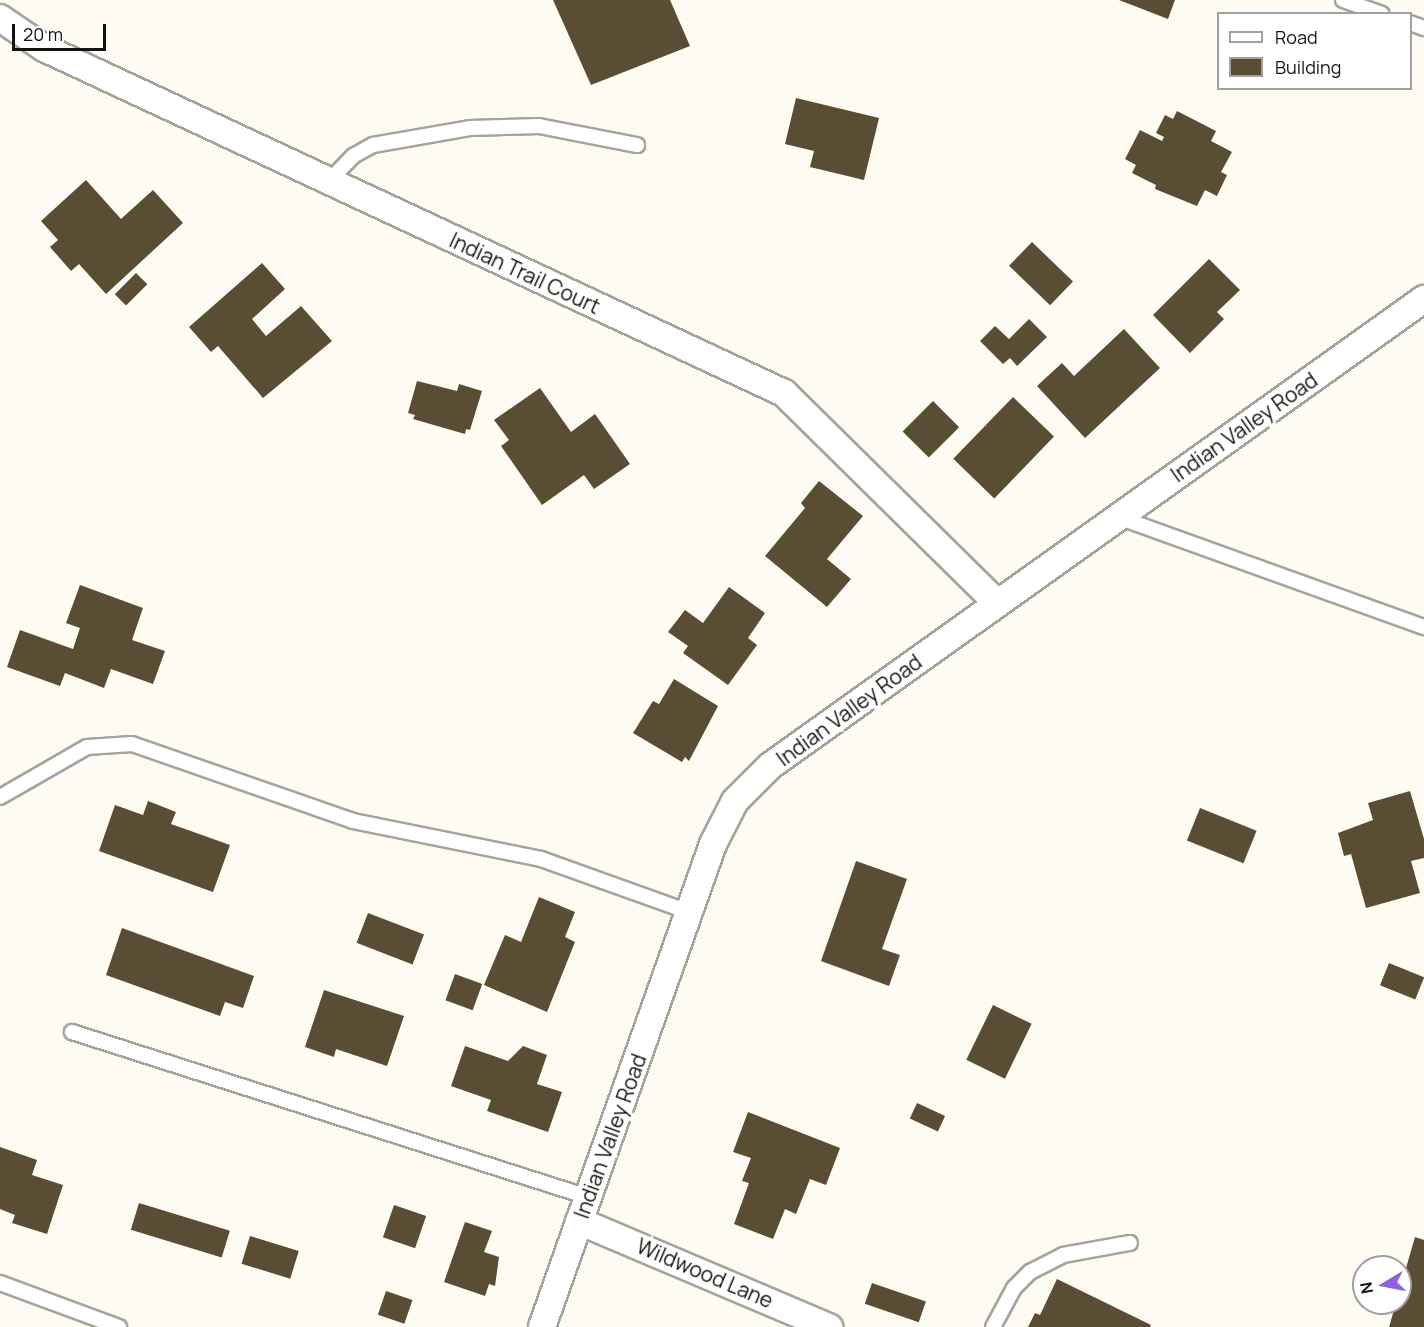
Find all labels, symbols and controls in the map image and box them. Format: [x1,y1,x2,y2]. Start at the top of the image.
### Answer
scale bar [15,12,110,50]
legend [1217,12,1412,90]
text: 20 m [23,22,63,46]
text: Road [1275,25,1318,49]
text: Building [1275,55,1341,79]
street label: Indian Trail Court [446,227,604,319]
street label: Indian Valley Road [1166,367,1322,487]
street label: Indian Valley Road [771,649,927,771]
street label: Indian Valley Road [569,1050,651,1222]
street label: Wildwood Lane [633,1233,777,1313]
north arrow [1352,1255,1412,1315]
text: N [1354,1280,1378,1295]

